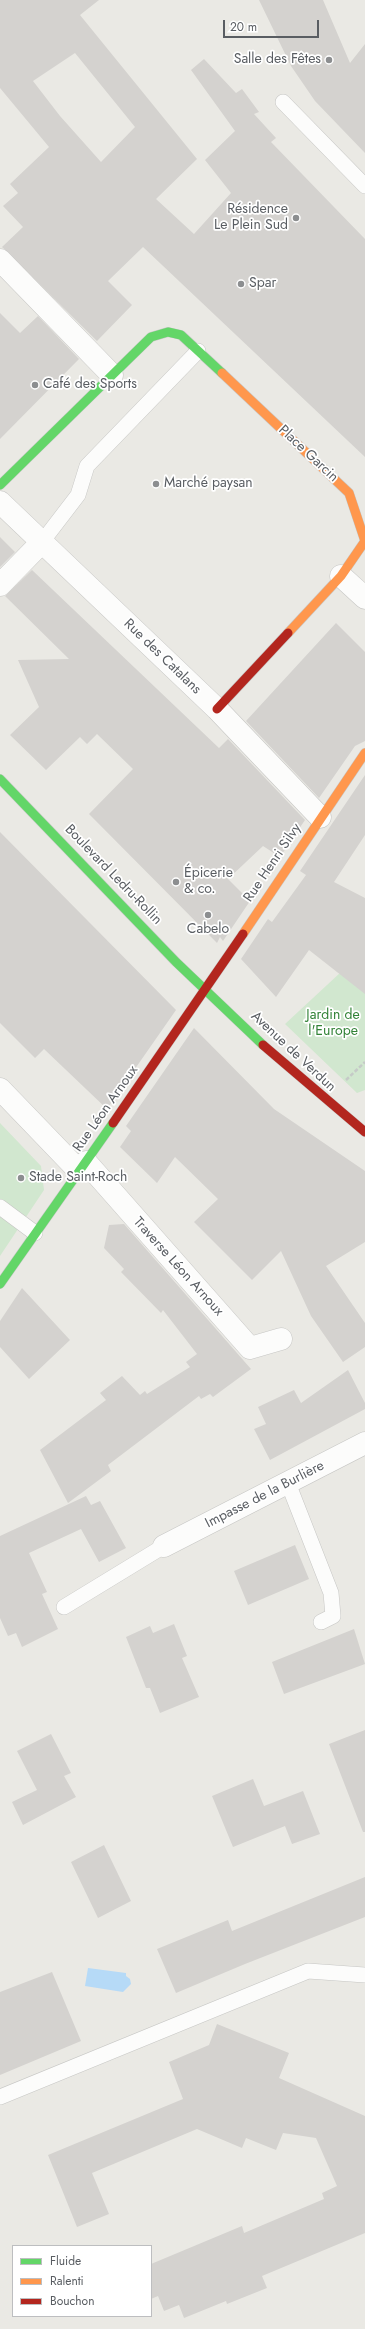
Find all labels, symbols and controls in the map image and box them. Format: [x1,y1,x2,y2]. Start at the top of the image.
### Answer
scale bar [225,12,321,38]
text: 20 m [230,18,257,36]
place label: Salle des Fêtes [234,52,321,68]
marker: Salle des Fêtes [324,55,334,65]
place label: Résidence Le Plein Sud [214,202,288,234]
marker: Résidence Le Plein Sud [291,213,301,223]
place label: Spar [249,276,276,292]
marker: Spar [236,279,246,289]
place label: Café des Sports [43,377,137,393]
marker: Café des Sports [30,380,40,390]
street label: Place Garcin [275,422,341,486]
place label: Marché paysan [164,476,253,492]
marker: Marché paysan [151,479,161,489]
street label: Rue des Catalans [120,616,204,698]
street label: Rue Henri Silvy [241,821,305,905]
street label: Boulevard Ledru-Rollin [61,822,165,928]
place label: Épicerie & co. [184,866,233,898]
marker: Épicerie & co. [171,877,181,887]
marker: Cabelo [203,910,213,920]
place label: Cabelo [187,922,229,938]
street label: Avenue de Verdun [247,1008,339,1096]
park label: Jardin de l'Europe [306,1008,360,1040]
street label: Rue Léon Arnoux [70,1063,142,1155]
place label: Stade Saint-Roch [29,1170,127,1186]
marker: Stade Saint-Roch [16,1173,26,1183]
street label: Traverse Léon Arnoux [129,1214,227,1320]
street label: Impasse de la Burlière [203,1458,327,1532]
legend [12,2245,152,2317]
text: Fluide [50,2252,81,2270]
text: Ralenti [50,2272,84,2290]
text: Bouchon [50,2292,94,2310]

